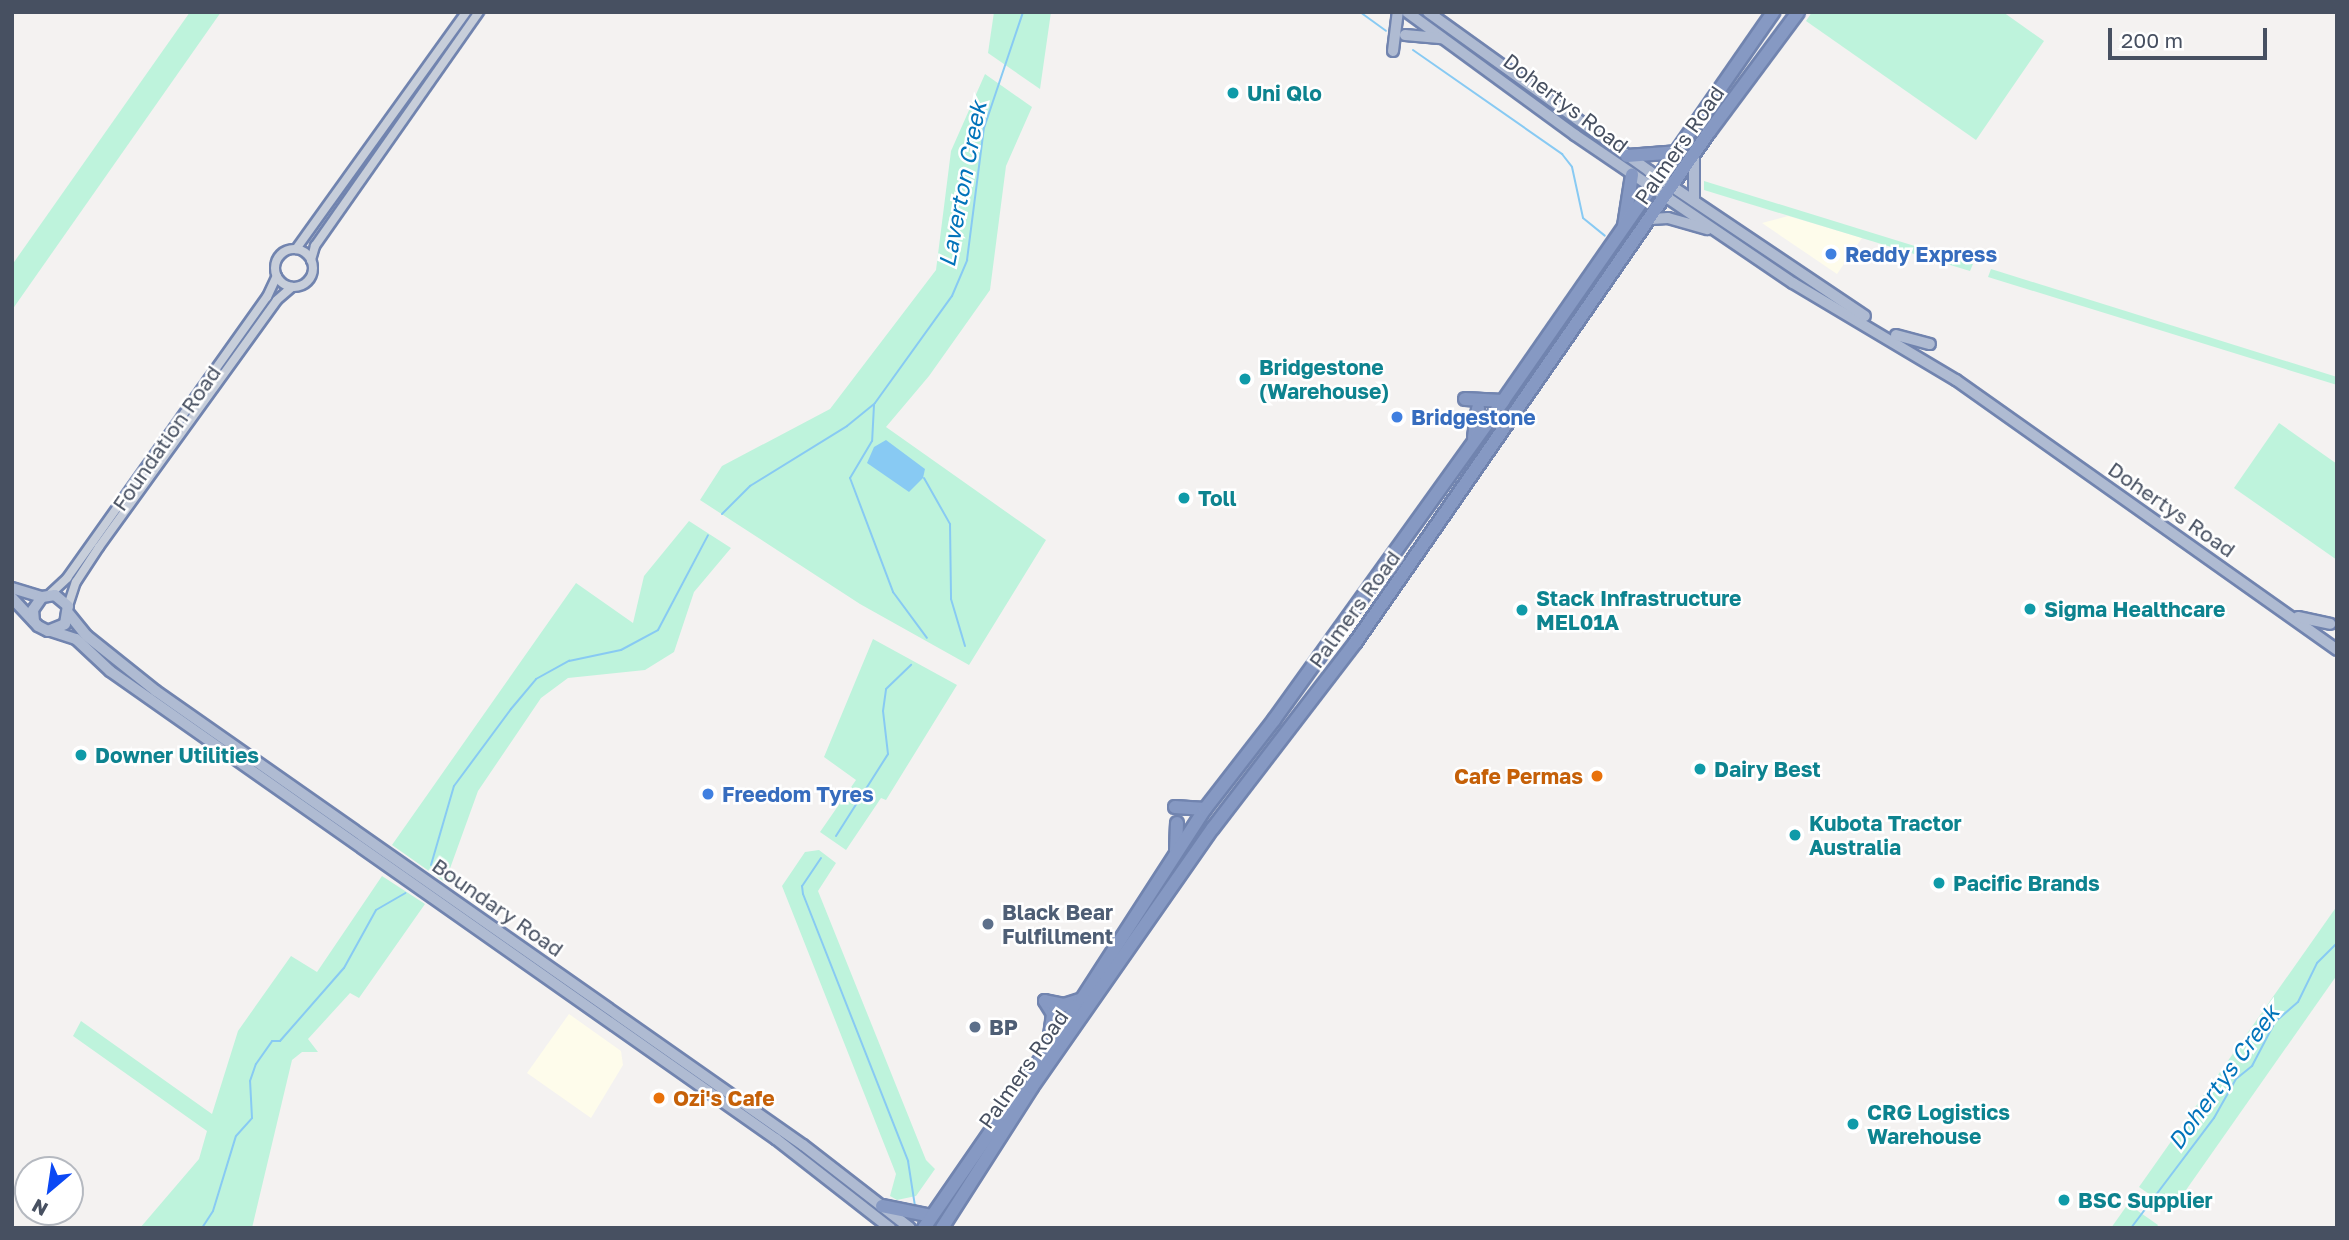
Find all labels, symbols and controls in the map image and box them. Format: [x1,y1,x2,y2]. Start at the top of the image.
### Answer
scale bar [2111,14,2270,58]
text: 200 m [2121,27,2183,53]
street label: Dohertys Road [1499,48,1633,158]
place label: Uni Qlo [1247,80,1322,106]
street label: Palmers Road [1629,81,1729,209]
marker: Uni Qlo [1225,85,1241,101]
water label: Laverton Creek [932,99,992,269]
place label: Reddy Express [1845,241,1997,267]
marker: Reddy Express [1823,246,1839,262]
place label: Bridgestone (Warehouse) [1259,354,1389,404]
street label: Foundation Road [107,361,225,515]
marker: Bridgestone (Warehouse) [1237,371,1253,387]
place label: Bridgestone [1411,404,1536,430]
marker: Bridgestone [1389,409,1405,425]
street label: Dohertys Road [2104,456,2240,562]
place label: Toll [1198,485,1237,511]
marker: Toll [1176,490,1192,506]
street label: Palmers Road [1303,545,1405,673]
place label: Stack Infrastructure MEL01A [1536,585,1741,635]
place label: Sigma Healthcare [2044,596,2225,622]
marker: Sigma Healthcare [2022,601,2038,617]
marker: Stack Infrastructure MEL01A [1514,602,1530,618]
place label: Downer Utilities [95,742,259,768]
marker: Downer Utilities [73,747,89,763]
place label: Dairy Best [1714,756,1821,782]
marker: Dairy Best [1692,761,1708,777]
place label: Cafe Permas [1454,763,1583,789]
marker: Cafe Permas [1589,768,1605,784]
place label: Freedom Tyres [722,781,874,807]
marker: Freedom Tyres [700,786,716,802]
place label: Kubota Tractor Australia [1809,810,1962,860]
marker: Kubota Tractor Australia [1787,827,1803,843]
street label: Boundary Road [428,852,568,962]
place label: Pacific Brands [1953,870,2100,896]
marker: Pacific Brands [1931,875,1947,891]
place label: Black Bear Fulfillment [1002,899,1113,949]
marker: Black Bear Fulfillment [980,916,996,932]
water label: Dohertys Creek [2161,1000,2285,1154]
street label: Palmers Road [973,1005,1073,1133]
place label: BP [989,1014,1018,1040]
marker: BP [967,1019,983,1035]
place label: Ozi's Cafe [673,1085,775,1111]
marker: Ozi's Cafe [651,1090,667,1106]
place label: CRG Logistics Warehouse [1867,1099,2010,1149]
marker: CRG Logistics Warehouse [1845,1116,1861,1132]
north arrow [14,1156,84,1226]
place label: BSC Supplier [2078,1187,2213,1213]
marker: BSC Supplier [2056,1192,2072,1208]
text: N [28,1194,51,1222]

